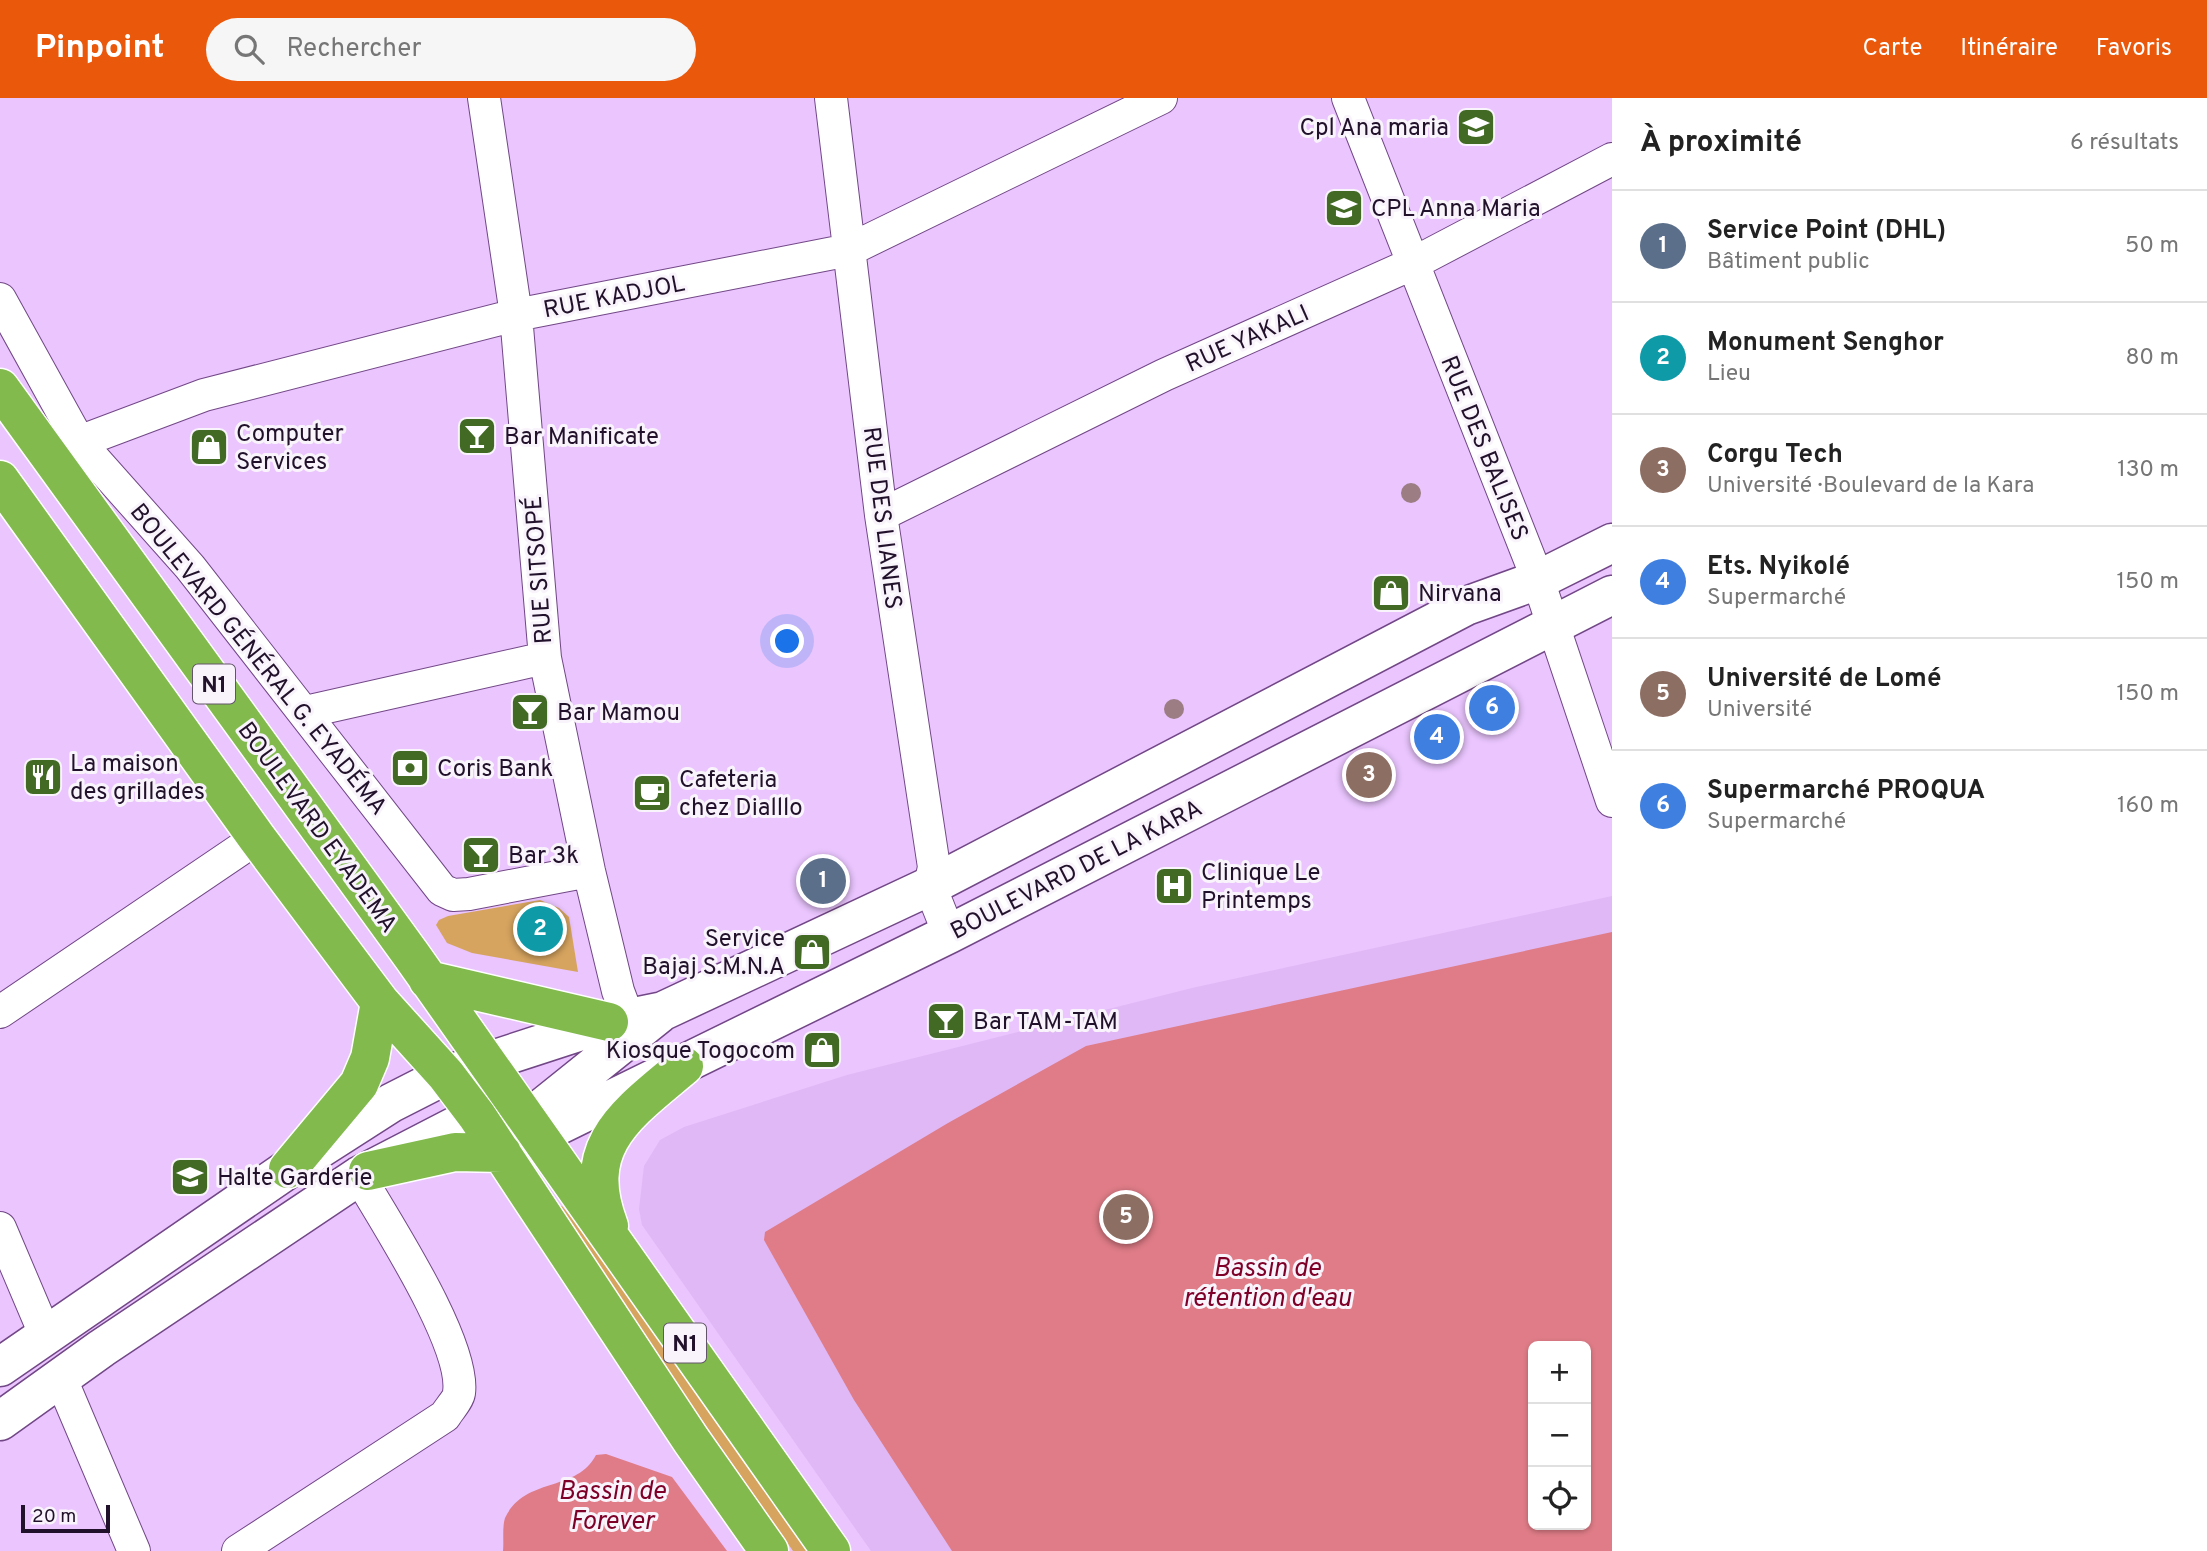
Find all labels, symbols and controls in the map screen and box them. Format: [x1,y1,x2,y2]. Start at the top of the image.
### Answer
search box [206,18,696,81]
text: Pinpoint [35,28,164,70]
icon: search [230,30,268,68]
text: Rechercher [286,33,422,66]
text: Carte [1862,34,1922,64]
text: Itinéraire [1960,34,2058,64]
text: Favoris [2096,34,2172,64]
school or university icon: Cpl Ana maria [1455,106,1497,148]
place label: Cpl Ana maria [1299,114,1449,144]
text: À proximité [1640,125,1802,162]
text: 6 résultats [2070,129,2179,158]
school or university icon: CPL Anna Maria [1323,187,1365,229]
place label: CPL Anna Maria [1371,195,1541,225]
text: Service Point (DHL) [1707,215,1946,248]
text: 1 [1658,232,1668,261]
text: 50 m [2125,232,2179,261]
text: Bâtiment public [1707,248,1870,277]
street label: RUE KADJOL [541,270,688,326]
street label: RUE YAKALI [1181,299,1314,380]
text: Monument Senghor [1707,327,1944,360]
text: 2 [1656,344,1670,373]
text: 80 m [2126,344,2179,373]
street label: RUE DES BALISES [1432,352,1534,546]
text: Lieu [1707,360,1751,389]
bar icon: Bar Manificate [456,415,498,457]
place label: Computer Services [236,420,344,478]
place label: Bar Manificate [504,423,659,453]
street label: RUE DES LIANES [855,425,907,611]
shop icon: Computer Services [188,426,230,468]
text: Corgu Tech [1707,439,1843,472]
text: 3 [1656,456,1670,485]
text: 130 m [2117,456,2179,485]
text: Université · Boulevard de la Kara [1707,472,2034,501]
street label: RUE SITSOPÉ [518,495,560,645]
street label: BOULEVARD GÉNÉRAL G. EYADÉMA [122,497,394,822]
text: Ets. Nyikolé [1707,551,1850,584]
text: 4 [1656,568,1670,597]
text: 150 m [2117,568,2179,597]
shop icon: Nirvana [1370,572,1412,614]
place label: Nirvana [1418,580,1502,610]
text: Supermarché [1707,584,1846,613]
your location [770,624,804,658]
text: Université de Lomé [1707,663,1941,696]
road number: N1 [193,664,235,704]
text: 5 [1656,680,1670,709]
text: 150 m [2117,680,2179,709]
pin: 6 [1469,682,1515,734]
bar icon: Bar Mamou [509,691,551,733]
text: Université [1707,696,1812,725]
place label: Bar Mamou [557,699,680,729]
pin: 4 [1414,711,1460,763]
street label: BOULEVARD EYADEMA [230,717,403,939]
bank icon: Coris Bank [389,747,431,789]
pin: 3 [1346,749,1392,801]
place label: La maison des grillades [70,750,205,808]
place label: Coris Bank [437,755,553,785]
restaurant icon: La maison des grillades [22,756,64,798]
place label: Cafeteria chez Dialllo [679,766,803,824]
cafe icon: Cafeteria chez Dialllo [631,772,673,814]
text: Supermarché PROQUA [1707,775,1985,808]
text: 6 [1656,792,1670,821]
text: 160 m [2117,792,2179,821]
street label: BOULEVARD DE LA KARA [946,794,1208,947]
text: Supermarché [1707,808,1846,837]
bar icon: Bar 3k [460,834,502,876]
place label: Bar 3k [508,842,579,872]
pin: 1 [800,855,846,907]
place label: Clinique Le Printemps [1201,859,1320,917]
hospital icon: Clinique Le Printemps [1153,865,1195,907]
pin: 2 [517,903,563,955]
place label: Service Bajaj S.M.N.A [642,925,785,983]
shop icon: Service Bajaj S.M.N.A [791,931,833,973]
bar icon: Bar TAM-TAM [925,1000,967,1042]
place label: Bar TAM-TAM [973,1008,1118,1038]
shop icon: Kiosque Togocom [801,1029,843,1071]
place label: Kiosque Togocom [606,1037,795,1067]
school or university icon: Halte Garderie [169,1156,211,1198]
place label: Halte Garderie [217,1164,372,1194]
pin: 5 [1103,1191,1149,1243]
water label: Bassin de rétention d'eau [1183,1253,1352,1316]
road number: N1 [664,1324,706,1362]
map controls [1528,1341,1591,1530]
button: + [1528,1341,1591,1404]
button: − [1528,1404,1591,1467]
button: locate [1528,1467,1591,1530]
water label: Bassin de Forever [558,1476,666,1539]
scale bar [21,1502,110,1534]
text: 20 m [32,1505,76,1529]

